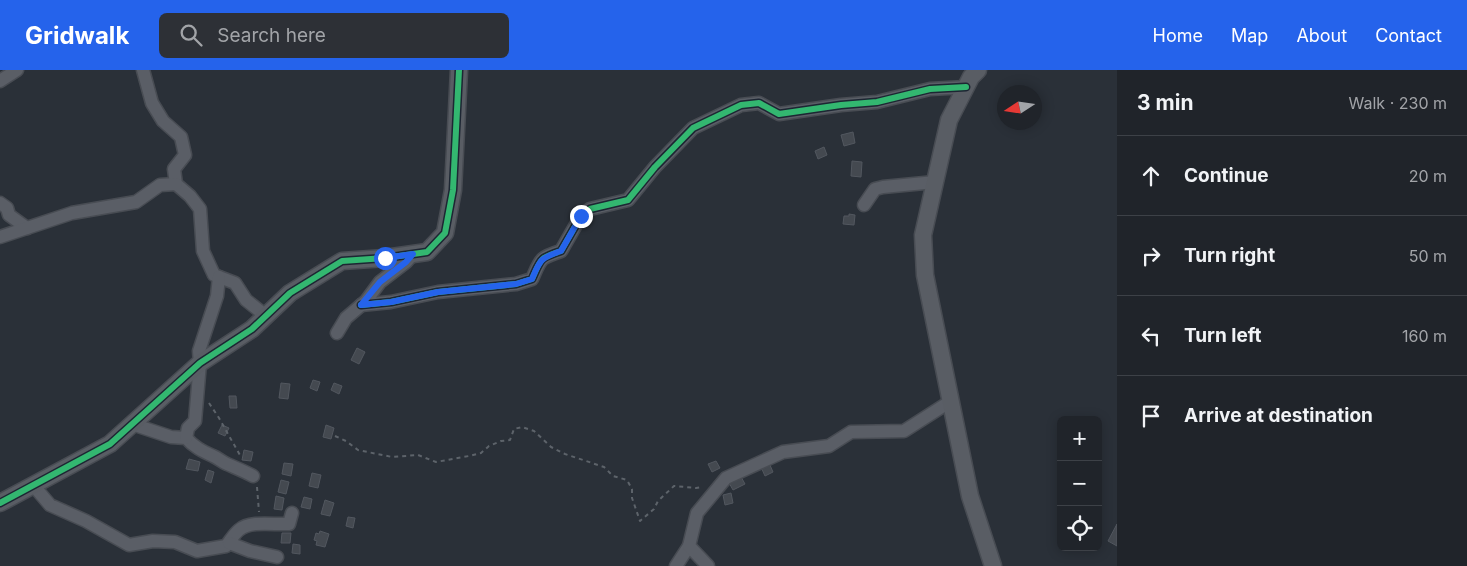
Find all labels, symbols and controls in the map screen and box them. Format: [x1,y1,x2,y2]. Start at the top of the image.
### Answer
search box [159,13,509,58]
text: Gridwalk [25,21,129,50]
icon: search [177,21,205,49]
text: Search here [217,24,326,47]
text: Home [1153,25,1203,46]
text: Map [1231,25,1268,46]
text: About [1296,25,1347,46]
text: Contact [1375,25,1442,46]
north arrow [997,85,1042,130]
text: 3 min [1137,90,1193,115]
text: Walk · 230 m [1349,93,1447,113]
icon: ahead [1137,162,1165,190]
text: Continue [1184,164,1269,187]
text: 20 m [1409,166,1447,186]
route end [570,205,593,228]
icon: right [1137,242,1165,270]
text: Turn right [1184,244,1275,267]
text: 50 m [1409,246,1447,266]
route start [374,247,397,270]
icon: left [1137,322,1165,350]
text: Turn left [1184,324,1262,347]
text: 160 m [1402,326,1447,346]
icon: arrive [1137,402,1165,430]
text: Arrive at destination [1184,404,1373,427]
map controls [1057,416,1102,551]
button: + [1057,416,1102,461]
button: − [1057,461,1102,506]
button: locate [1057,506,1102,551]

